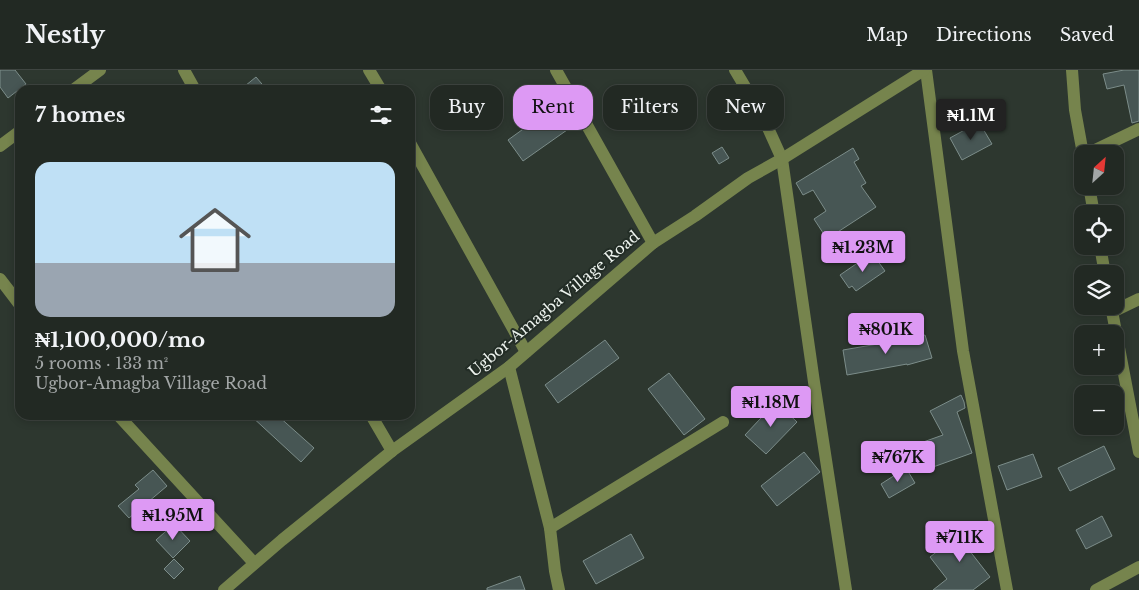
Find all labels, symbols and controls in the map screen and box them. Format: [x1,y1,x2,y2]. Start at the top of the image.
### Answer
text: Nestly [25,20,105,49]
text: Map [866,24,908,46]
text: Directions [936,24,1032,46]
text: Saved [1060,24,1114,46]
chip: Buy [430,85,503,130]
chip: Rent [513,85,593,130]
chip: Filters [603,85,697,130]
chip: New [707,85,784,130]
pin: ₦1.1M [936,98,1006,141]
icon: filters [367,101,395,129]
text: 7 homes [35,102,126,128]
text: ₦1.1M [947,105,995,125]
north arrow [1074,145,1124,195]
map controls [1074,145,1124,435]
icon: home [170,195,260,285]
button: locate [1074,205,1124,255]
street label: Ugbor-Amagba Village Road [464,226,643,381]
pin: ₦1.23M [822,230,904,273]
text: ₦1.23M [832,237,894,257]
button: layers [1074,265,1124,315]
pin: ₦801K [851,312,921,355]
text: ₦801K [859,319,913,339]
button: + [1074,325,1124,375]
text: ₦1,100,000/mo [35,327,205,353]
text: 5 rooms · 133 m² [35,353,168,373]
text: Ugbor-Amagba Village Road [35,373,267,393]
button: − [1074,385,1124,435]
pin: ₦1.18M [730,386,812,428]
text: ₦1.18M [742,392,800,412]
pin: ₦767K [863,440,933,483]
text: ₦767K [872,447,924,467]
pin: ₦1.95M [132,498,214,541]
text: ₦1.95M [142,505,204,525]
pin: ₦711K [925,520,995,563]
text: ₦711K [936,527,984,547]

